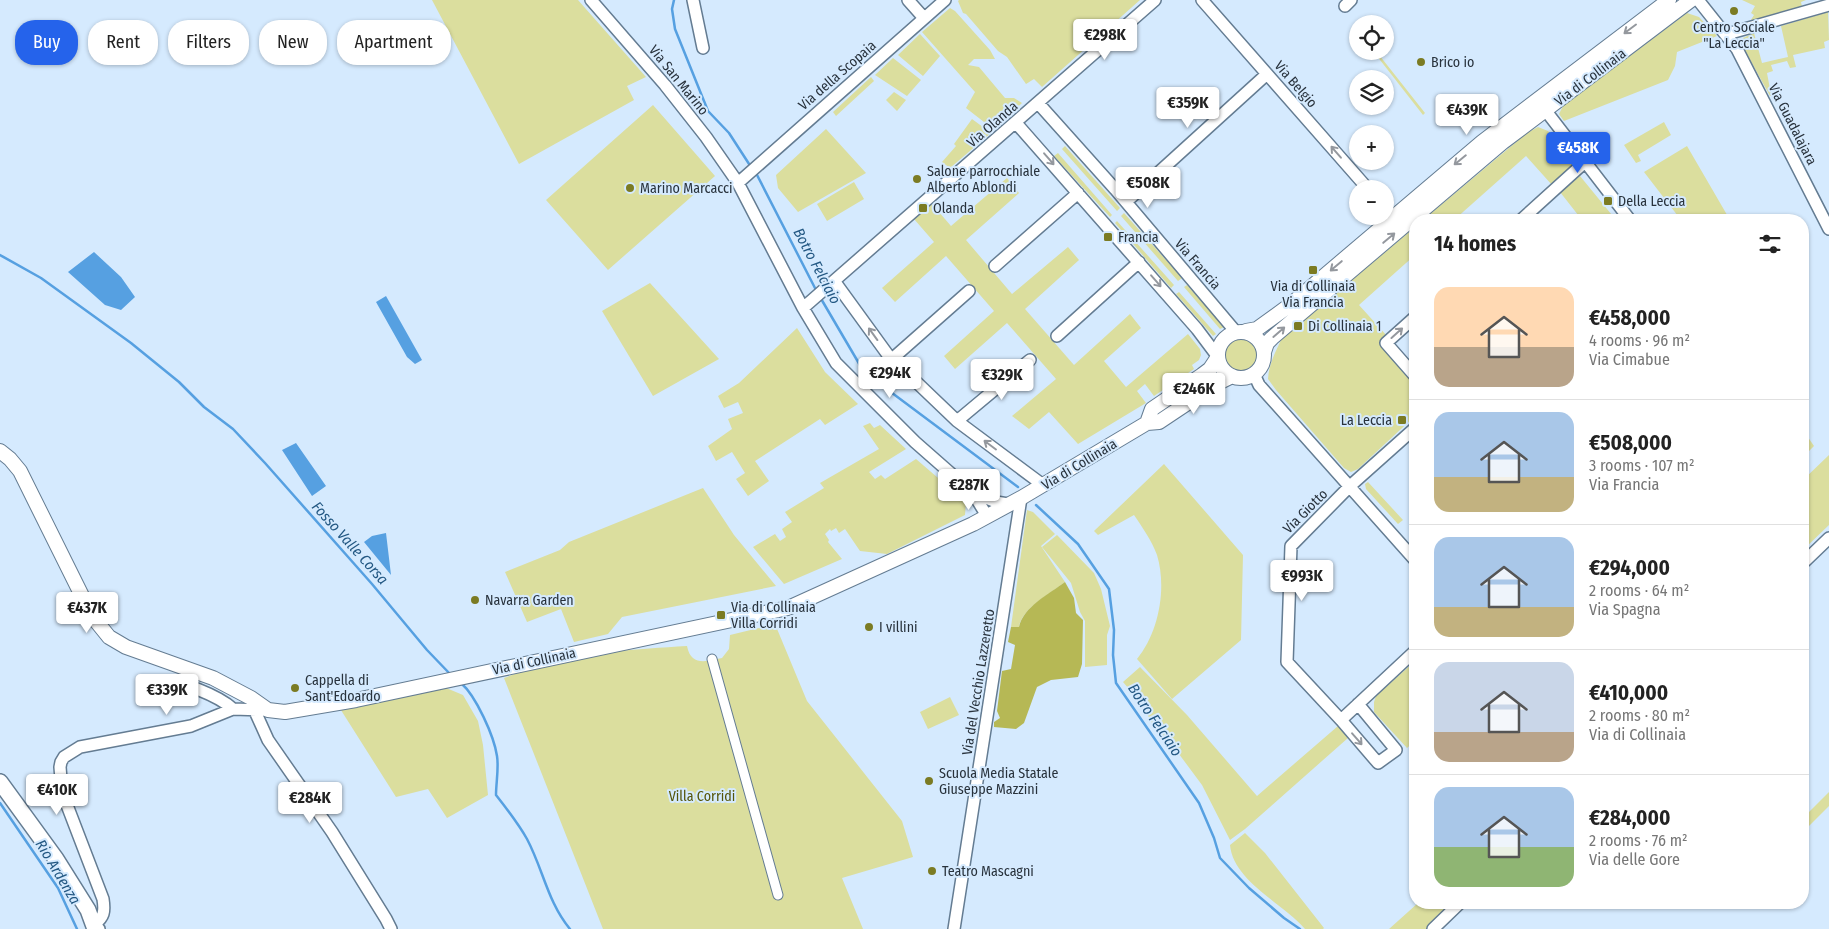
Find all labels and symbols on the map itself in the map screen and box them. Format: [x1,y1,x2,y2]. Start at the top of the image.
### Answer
marker: Centro Sociale "La Leccia" [1728,5,1740,17]
pin: €298K [1070,18,1140,61]
place label: Centro Sociale "La Leccia" [1693,19,1775,52]
one-way arrow [1624,24,1637,35]
street label: Via della Scopaia [795,37,880,114]
street label: Via San Marino [645,42,712,119]
street label: Via di Collinaia [1551,45,1629,110]
place label: Brico io [1431,54,1474,71]
marker: Brico io [1415,56,1427,68]
street label: Via Belgio [1271,57,1321,111]
street label: Via Guadalajara [1765,81,1820,168]
pin: €359K [1153,86,1223,129]
pin: €439K [1432,94,1502,136]
street label: Via Olanda [963,98,1021,151]
pin: €458K [1543,132,1613,174]
one-way arrow [1331,146,1342,159]
one-way arrow [1043,153,1054,166]
one-way arrow [1453,155,1466,166]
place label: Salone parrocchiale Alberto Ablondi [927,163,1040,196]
pin: €508K [1113,166,1183,209]
marker: Salone parrocchiale Alberto Ablondi [911,173,923,185]
place label: Marino Marcacci [640,180,733,197]
marker: Marino Marcacci [624,182,636,194]
place label: Della Leccia [1618,193,1686,210]
marker: Della Leccia [1602,195,1614,207]
place label: Olanda [933,200,974,217]
marker: Olanda [917,202,929,214]
water label: Botro Felciaio [789,225,845,307]
place label: Francia [1118,229,1159,246]
marker: Francia [1102,231,1114,243]
one-way arrow [1382,233,1395,244]
street label: Via Francia [1171,236,1224,293]
one-way arrow [1330,260,1343,272]
marker: Via di Collinaia Via Francia [1307,264,1319,276]
one-way arrow [1150,275,1162,288]
place label: Via di Collinaia Via Francia [1271,278,1356,311]
place label: Di Collinaia 1 [1308,318,1381,335]
marker: Di Collinaia 1 [1292,320,1304,332]
one-way arrow [1272,326,1285,337]
one-way arrow [868,327,878,341]
one-way arrow [1391,327,1403,339]
pin: €294K [855,356,925,399]
pin: €329K [967,358,1037,401]
pin: €246K [1159,372,1229,415]
place label: La Leccia [1341,412,1392,429]
marker: La Leccia [1396,414,1408,426]
street label: Via di Collinaia [1039,435,1120,494]
one-way arrow [983,440,997,450]
pin: €287K [934,468,1004,511]
street label: Via Giotto [1280,486,1331,537]
water label: Fosso Valle Corsa [308,498,392,588]
pin: €993K [1267,560,1337,602]
pin: €437K [52,592,122,634]
place label: Navarra Garden [485,592,574,609]
marker: Navarra Garden [469,594,481,606]
place label: Via di Collinaia Villa Corridi [731,599,816,632]
street label: Via del Vecchio Lazzeretto [959,608,998,756]
marker: Via di Collinaia Villa Corridi [715,609,727,621]
place label: I villini [879,619,918,636]
marker: I villini [863,621,875,633]
street label: Via di Collinaia [491,644,578,679]
place label: Cappella di Sant'Edoardo [305,672,381,705]
pin: €339K [132,674,202,716]
water label: Botro Felciaio [1124,680,1186,760]
marker: Cappella di Sant'Edoardo [289,682,301,694]
one-way arrow [1352,733,1363,746]
place label: Scuola Media Statale Giuseppe Mazzini [939,765,1058,798]
pin: €410K [22,774,92,816]
marker: Scuola Media Statale Giuseppe Mazzini [923,775,935,787]
pin: €284K [275,782,345,824]
park label: Villa Corridi [669,788,735,805]
water label: Rio Ardenza [32,836,84,908]
place label: Teatro Mascagni [942,863,1034,880]
marker: Teatro Mascagni [926,865,938,877]

